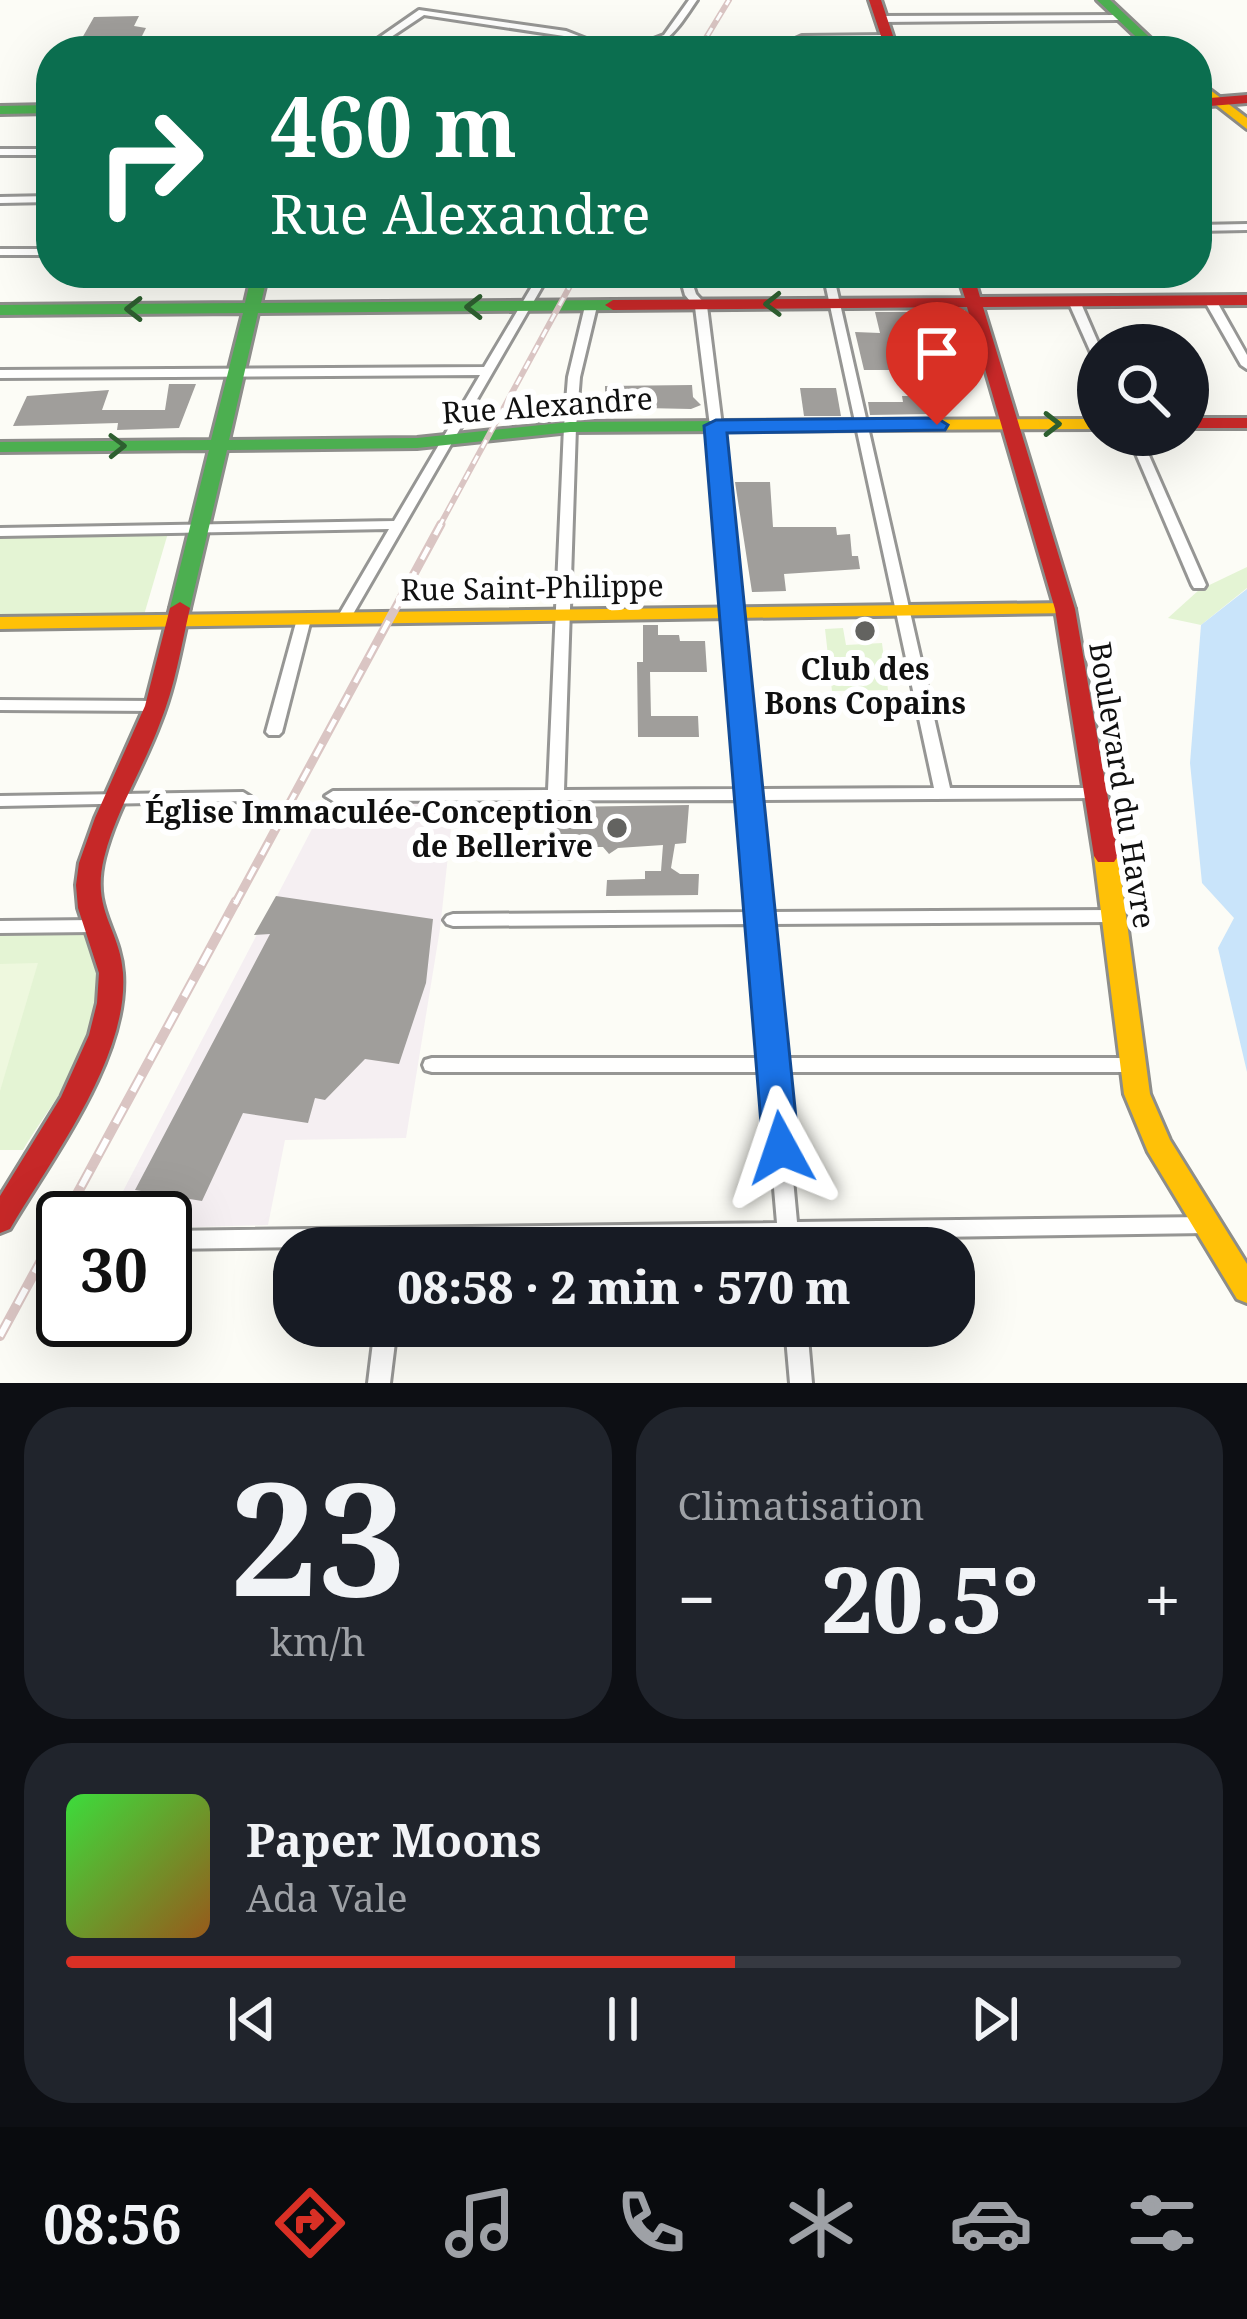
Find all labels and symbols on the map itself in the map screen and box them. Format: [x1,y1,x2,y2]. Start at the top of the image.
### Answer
one-way arrow [763,291,781,317]
one-way arrow [464,294,482,320]
one-way arrow [124,296,142,322]
pin [886,302,988,425]
street label: Rue Alexandre [440,377,654,433]
one-way arrow [1044,411,1062,437]
one-way arrow [108,433,127,459]
street label: Rue Saint-Philippe [400,564,664,610]
marker: Club des Bons Copains [852,618,878,644]
street label: Boulevard du Havre [1080,639,1166,931]
place label: Club des Bons Copains [764,648,966,723]
place label: Église Immaculée-Conception de Bellerive [145,791,593,866]
marker: Église Immaculée-Conception de Bellerive [604,815,630,841]
position arrow [718,1085,844,1211]
speed limit sign: 30 [36,1191,192,1347]

